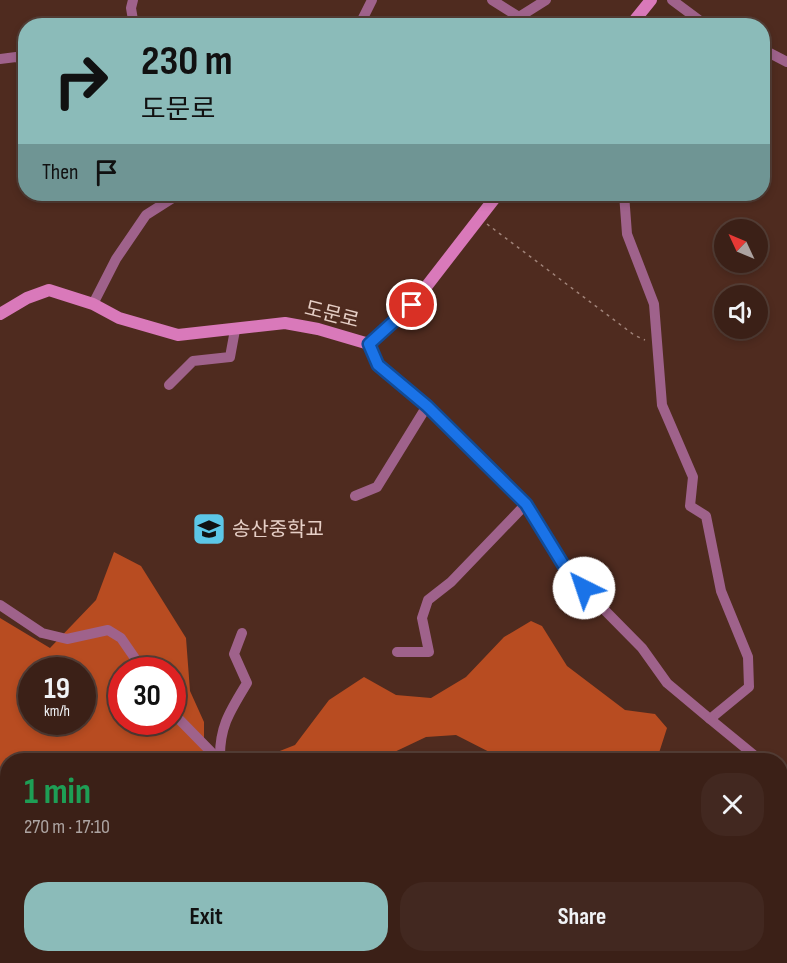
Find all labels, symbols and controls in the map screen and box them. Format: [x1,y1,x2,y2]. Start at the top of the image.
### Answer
text: 230 m [141,36,233,87]
icon: right [42,42,120,120]
text: 도문로 [141,94,216,126]
icon: arrive [90,156,123,189]
text: Then [42,159,78,186]
north arrow [714,219,768,273]
map controls [714,219,768,339]
pin [386,279,437,330]
button: sound [714,285,768,339]
icon: arrive [395,288,428,321]
street label: 도문로 [302,297,361,333]
school or university icon: 송산중학교 [191,511,227,547]
place label: 송산중학교 [232,518,324,542]
position arrow [552,556,616,620]
speed limit sign: 30 [108,657,186,735]
text: 19 [44,671,70,707]
text: km/h [44,702,70,721]
text: 1 min [24,771,91,814]
button: close [701,773,764,836]
text: 270 m · 17:10 [24,815,110,839]
button: Exit [24,882,388,951]
button: Share [400,882,764,951]

